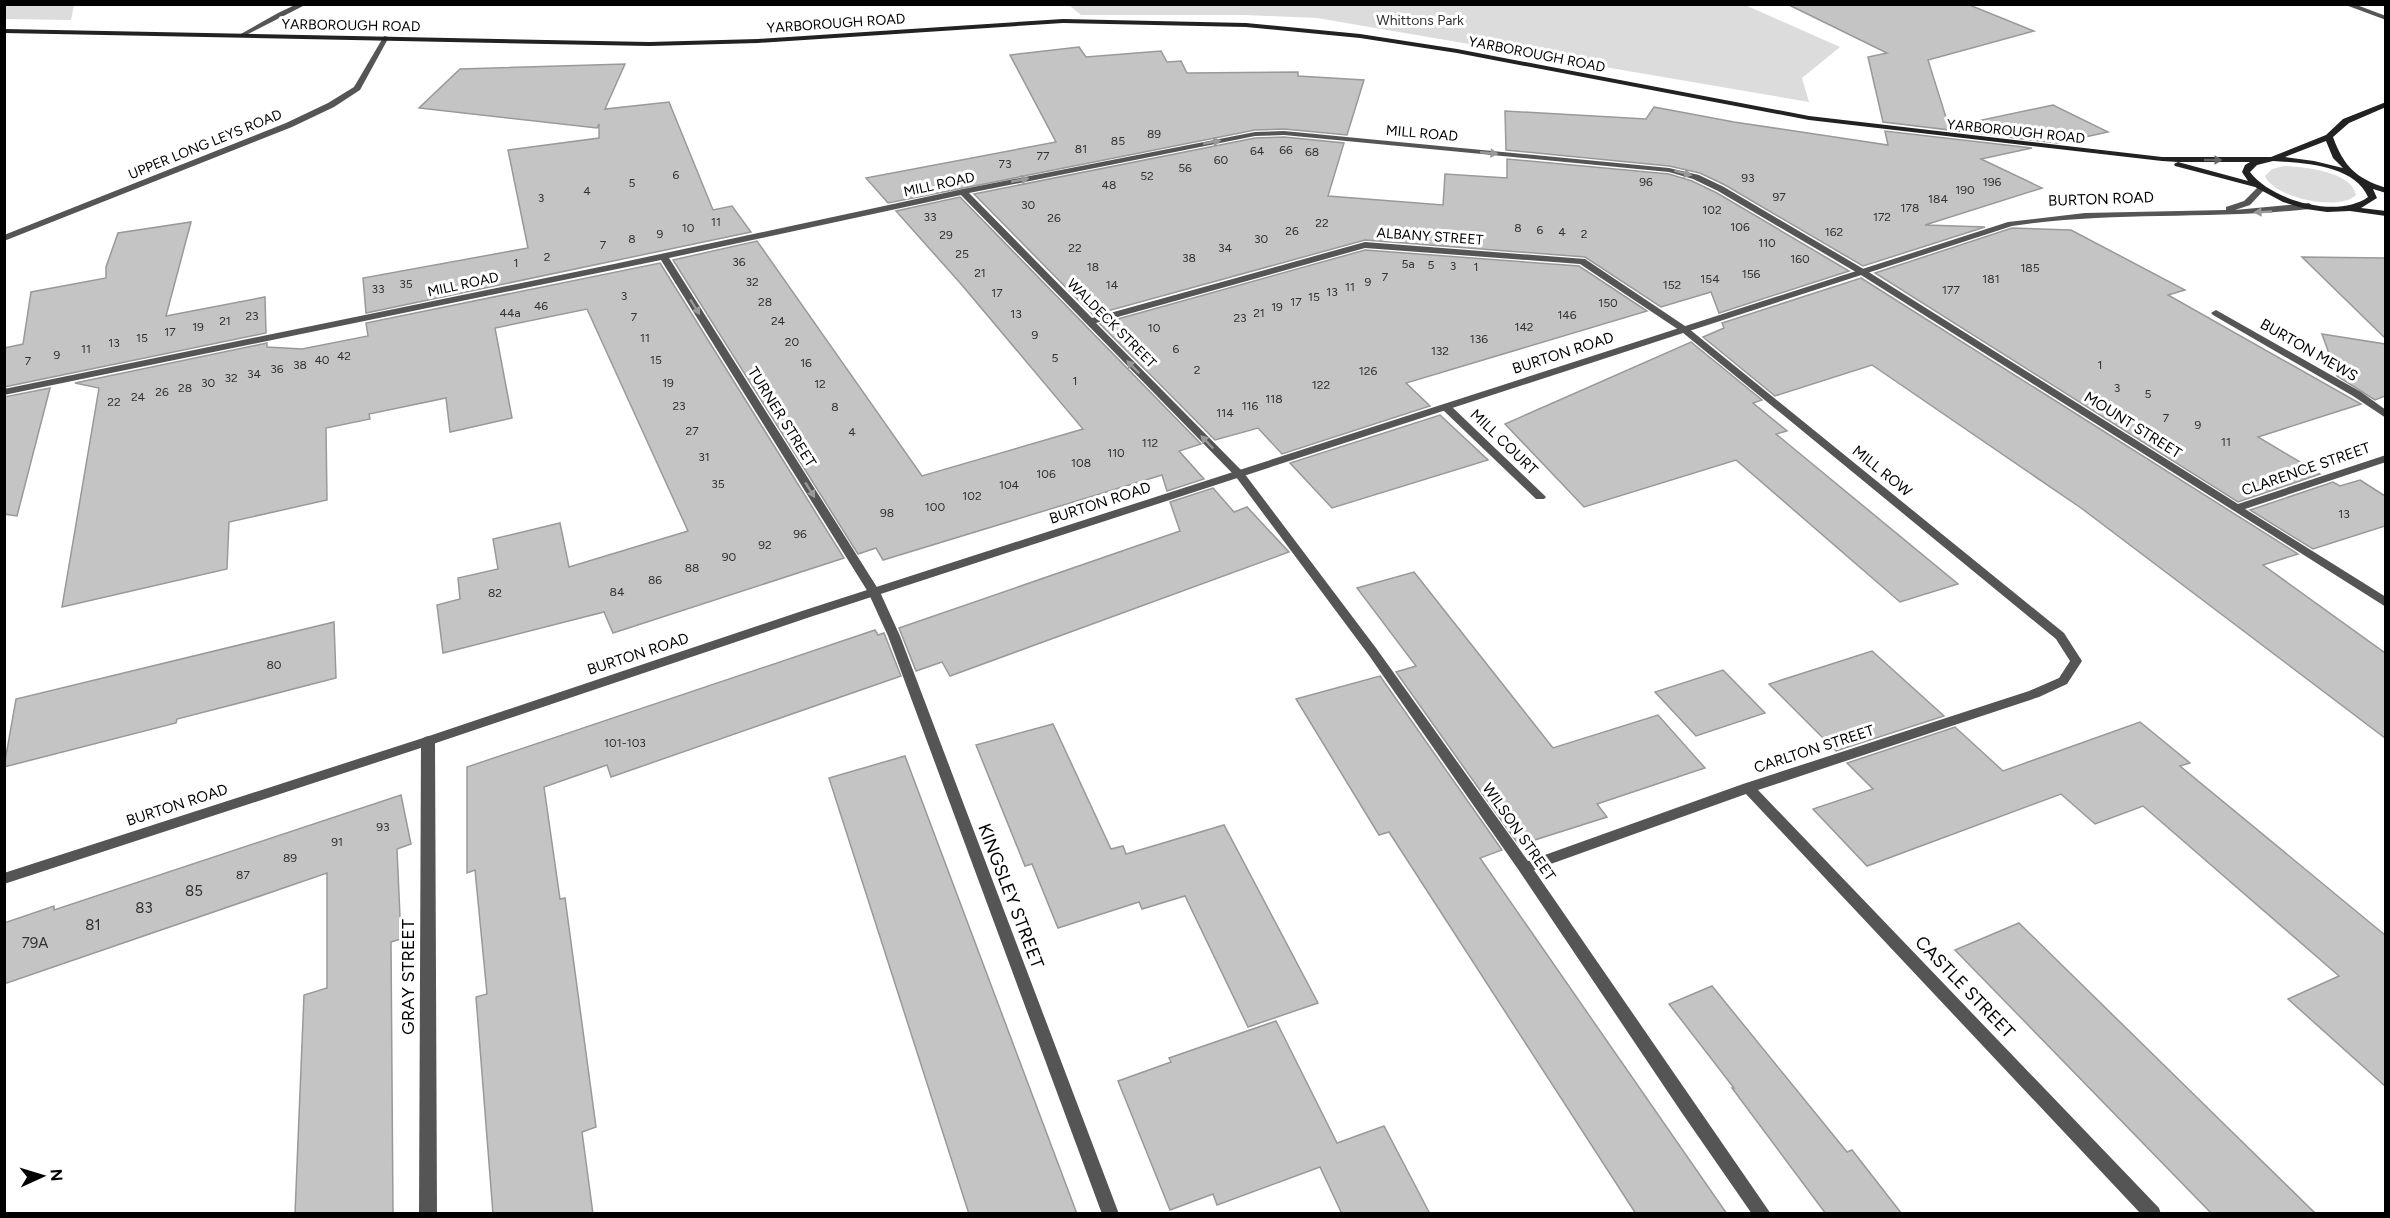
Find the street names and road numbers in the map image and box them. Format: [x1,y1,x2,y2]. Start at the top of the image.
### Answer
street label: YARBOROUGH ROAD [766,10,906,37]
street label: YARBOROUGH ROAD [281,16,421,35]
street label: YARBOROUGH ROAD [1467,33,1607,76]
street label: UPPER LONG LEYS ROAD [126,106,285,183]
street label: YARBOROUGH ROAD [1946,116,2086,147]
street label: MILL ROAD [1385,122,1459,145]
street label: MILL ROAD [902,169,976,200]
street label: BURTON ROAD [2048,188,2154,210]
street label: ALBANY STREET [1376,224,1484,249]
street label: MILL ROAD [426,269,500,300]
street label: WALDECK STREET [1064,275,1160,372]
street label: BURTON MEWS [2257,315,2361,385]
street label: BURTON ROAD [1510,328,1616,378]
street label: TURNER STREET [744,364,820,471]
street label: MOUNT STREET [2081,388,2186,463]
street label: MILL COURT [1467,405,1542,479]
street label: CLARENCE STREET [2239,438,2373,499]
street label: MILL ROW [1849,442,1916,501]
street label: BURTON ROAD [1047,478,1153,528]
street label: BURTON ROAD [585,629,691,679]
street label: CARLTON STREET [1752,721,1877,777]
street label: BURTON ROAD [124,780,230,830]
street label: WILSON STREET [1479,780,1560,885]
street label: KINGSLEY STREET [973,820,1049,972]
street label: GRAY STREET [397,919,419,1035]
street label: CASTLE STREET [1911,931,2020,1043]

